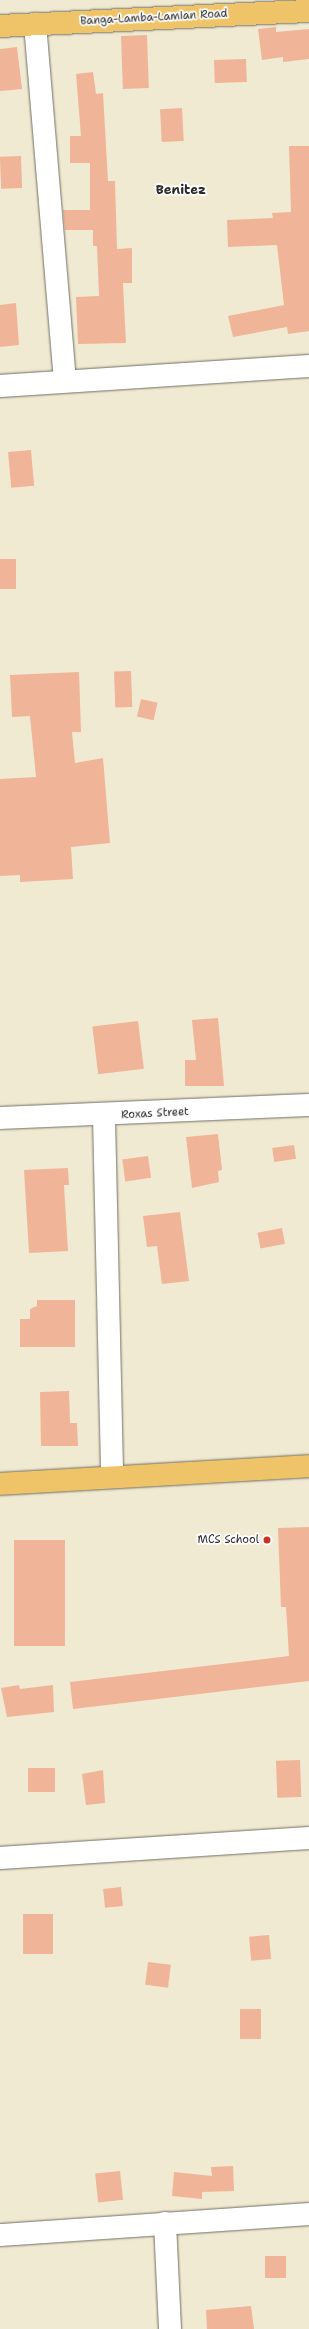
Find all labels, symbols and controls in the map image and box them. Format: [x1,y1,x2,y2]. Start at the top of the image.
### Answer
street label: Banga-Lamba-Lamian Road [80,8,228,28]
district label: Benitez [156,182,206,198]
street label: Roxas Street [121,1106,189,1122]
place label: MCS School [197,1533,259,1547]
marker: MCS School [262,1535,272,1545]

